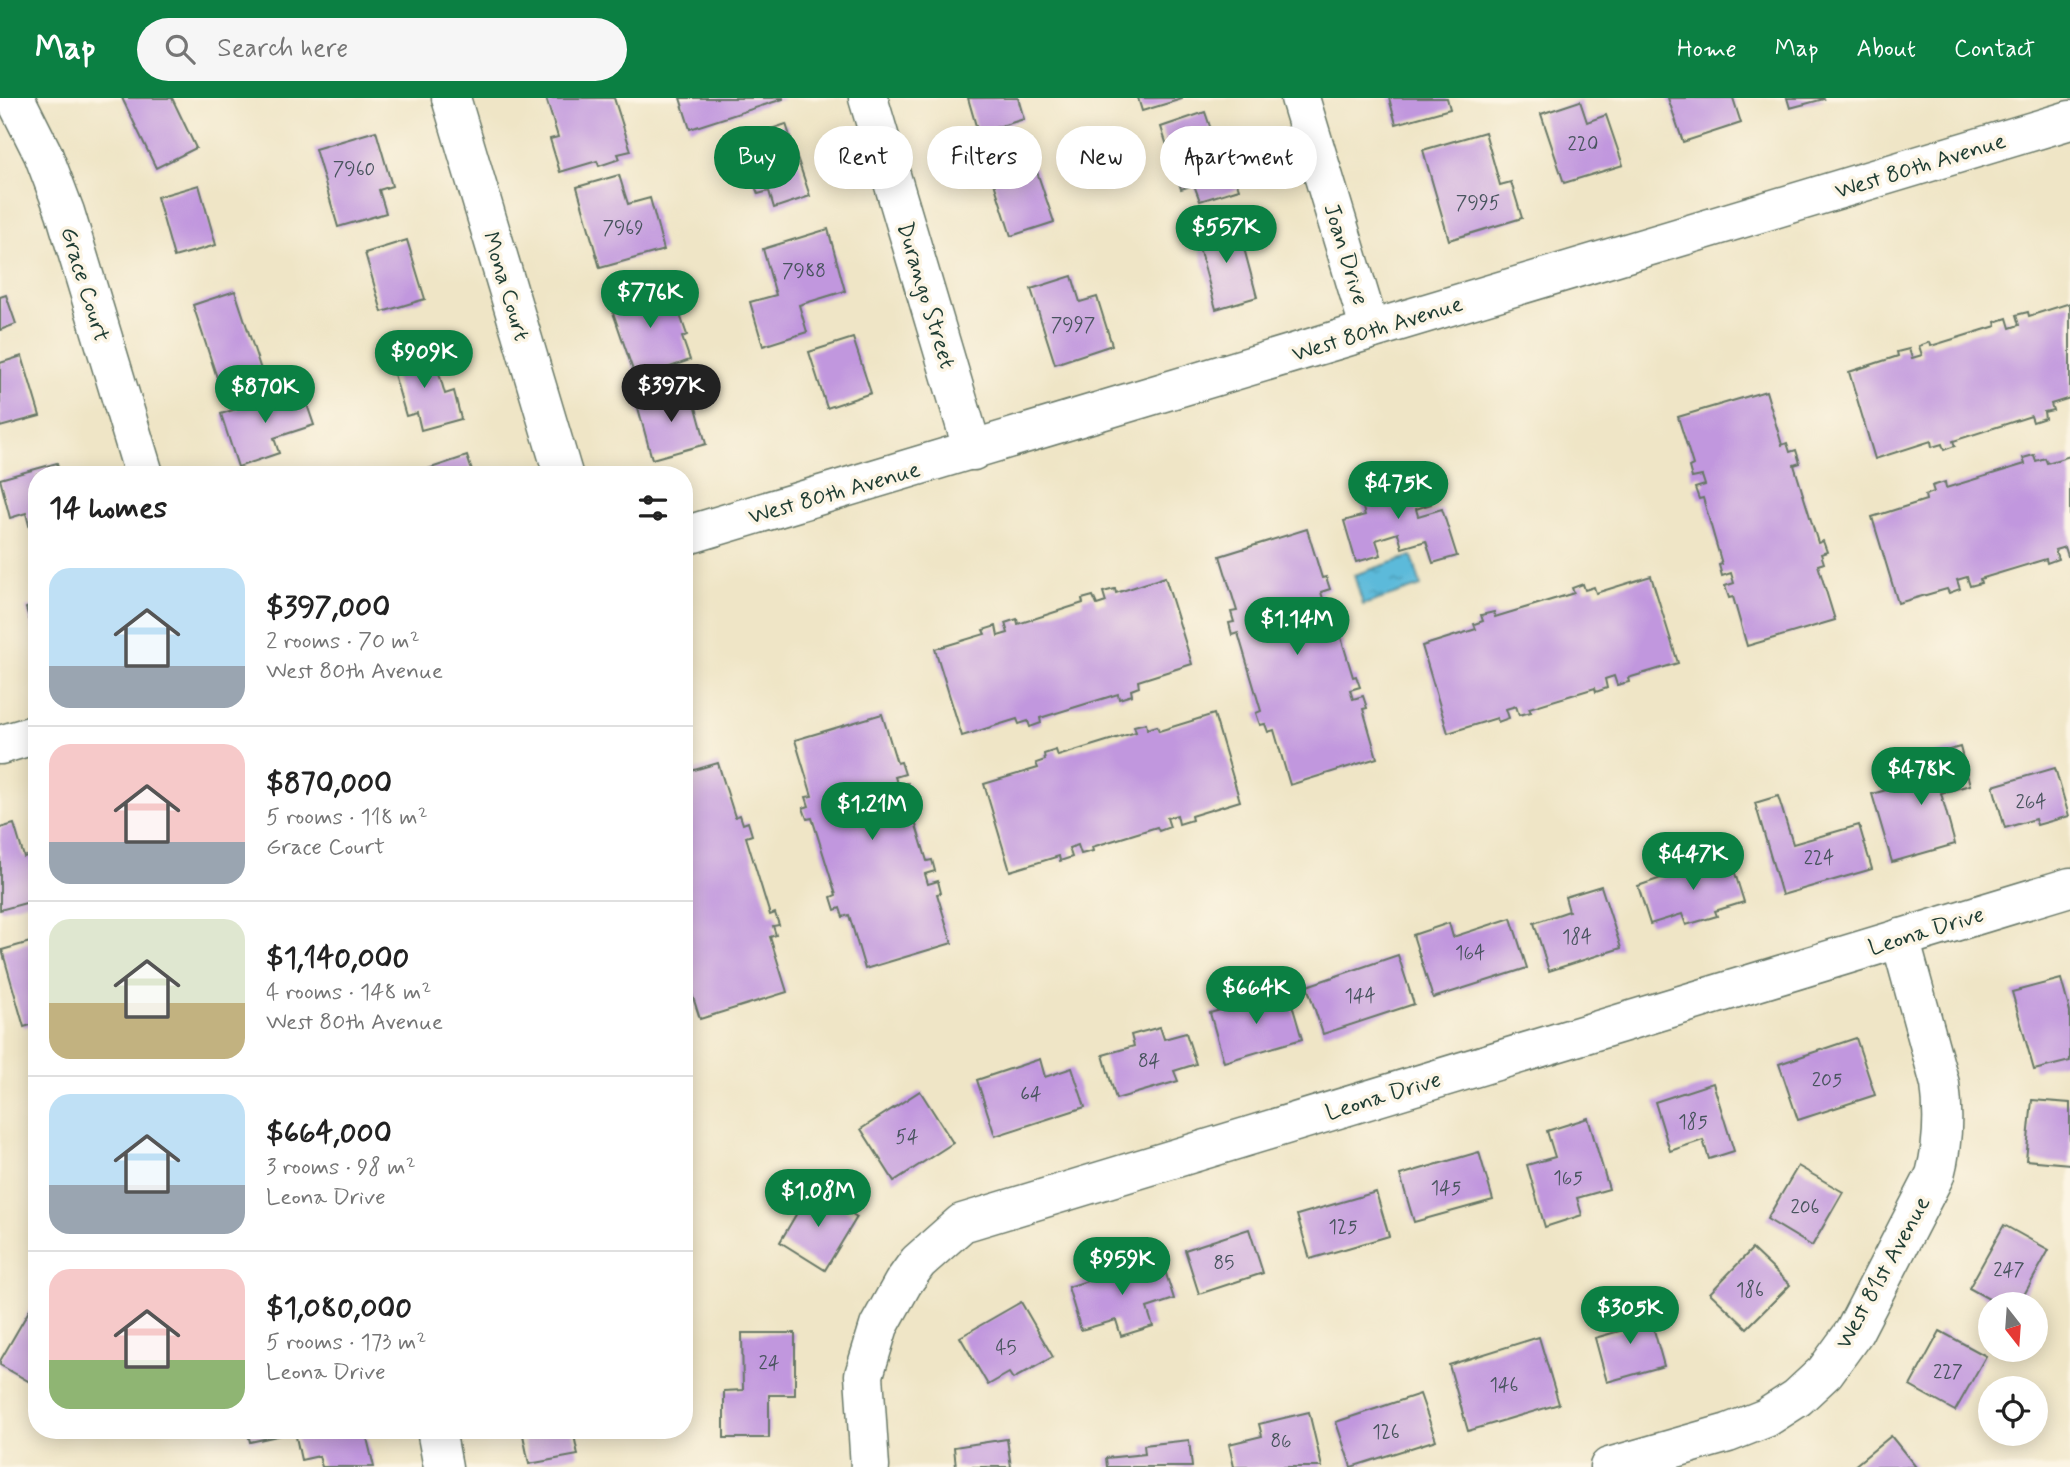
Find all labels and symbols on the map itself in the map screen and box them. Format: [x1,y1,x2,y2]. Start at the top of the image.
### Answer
street label: West 80th Avenue [1831,127,2010,207]
house number: 220 [1568,132,1598,157]
house number: 7960 [333,157,375,182]
house number: 7995 [1456,191,1500,216]
street label: Joan Drive [1315,200,1375,309]
pin: $557K [1177,206,1275,265]
house number: 7969 [602,216,644,241]
street label: Durango Street [889,219,962,373]
street label: Grace Court [52,223,116,346]
street label: Mona Court [474,228,536,345]
house number: 7988 [782,259,826,284]
pin: $776K [601,271,699,330]
street label: West 80th Avenue [1288,290,1467,370]
house number: 7997 [1051,313,1095,338]
pin: $909K [375,330,473,390]
pin: $397K [622,364,720,424]
pin: $870K [216,366,314,425]
street label: West 80th Avenue [745,455,924,533]
pin: $475K [1349,462,1447,521]
pin: $1.14M [1240,598,1354,657]
pin: $478K [1872,748,1970,807]
pin: $1.21M [815,782,929,842]
house number: 264 [2015,790,2047,815]
pin: $447K [1644,832,1742,892]
house number: 224 [1804,846,1834,871]
street label: Leona Drive [1865,900,1988,964]
house number: 184 [1562,925,1592,950]
house number: 164 [1455,941,1485,966]
pin: $664K [1207,967,1305,1026]
house number: 144 [1344,984,1376,1009]
house number: 84 [1138,1049,1160,1074]
street label: Leona Drive [1322,1065,1445,1129]
house number: 205 [1812,1068,1842,1093]
house number: 64 [1020,1082,1042,1107]
house number: 185 [1678,1110,1708,1135]
house number: 54 [896,1125,918,1150]
house number: 165 [1553,1166,1583,1191]
pin: $1.08M [761,1170,875,1229]
house number: 145 [1431,1176,1461,1201]
street label: West 81st Avenue [1829,1191,1938,1355]
house number: 206 [1790,1195,1820,1220]
house number: 125 [1328,1215,1358,1240]
pin: $959K [1073,1238,1171,1297]
house number: 85 [1214,1251,1234,1276]
house number: 247 [1993,1258,2025,1283]
house number: 186 [1736,1278,1764,1303]
pin: $305K [1581,1286,1679,1346]
north arrow [1978,1292,2048,1362]
house number: 45 [995,1336,1017,1361]
house number: 24 [759,1351,779,1376]
house number: 227 [1933,1360,1963,1385]
house number: 146 [1490,1373,1518,1398]
house number: 126 [1372,1420,1400,1445]
house number: 86 [1270,1429,1292,1454]

